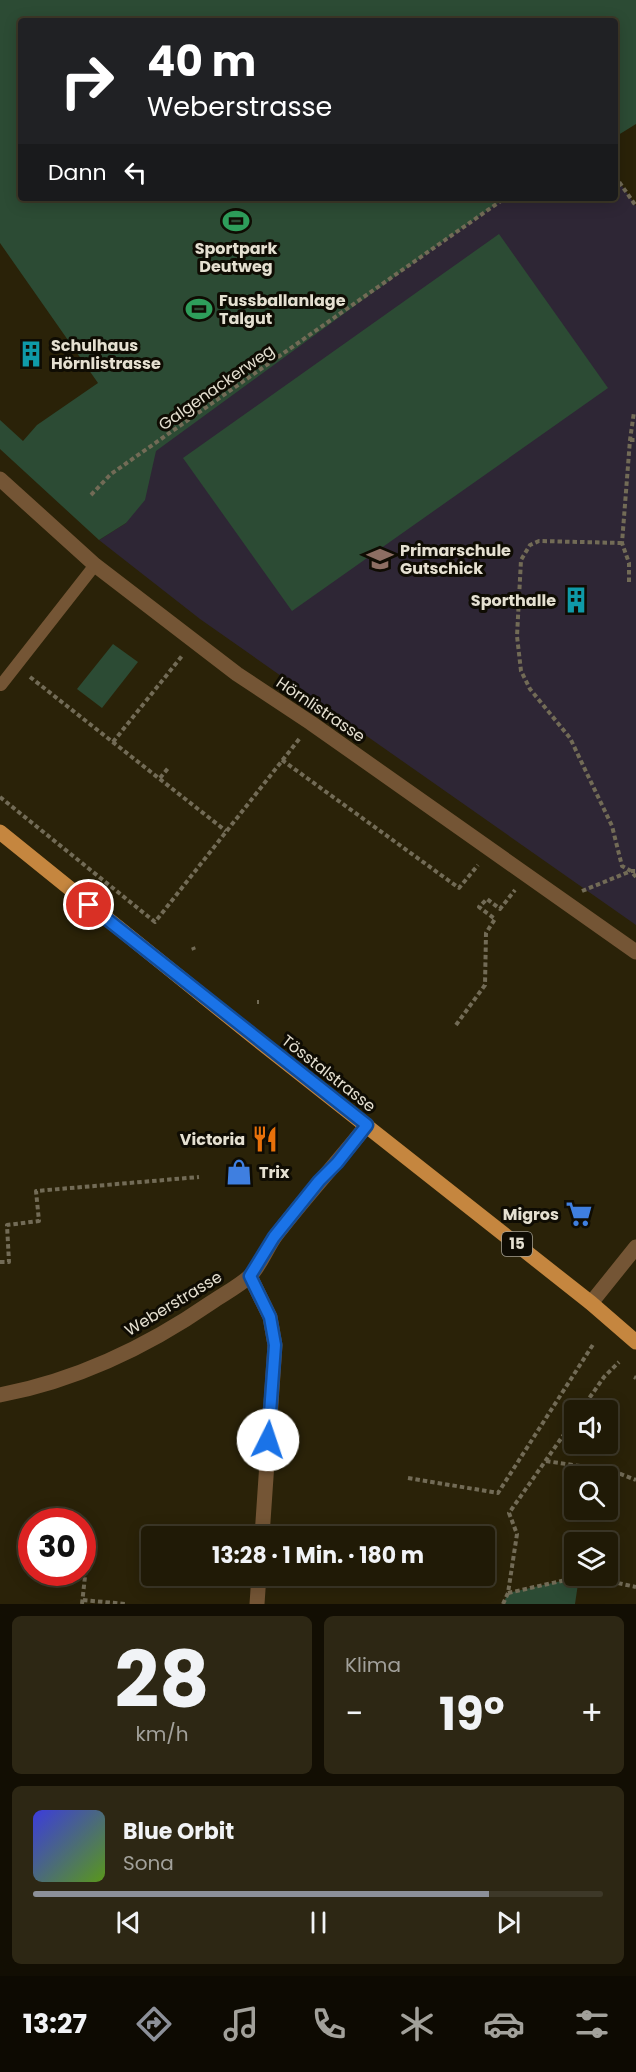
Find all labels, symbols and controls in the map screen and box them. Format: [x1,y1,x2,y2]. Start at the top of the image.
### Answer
text: 40 m [147,32,256,91]
icon: right [48,42,126,120]
text: Weberstrasse [147,88,332,125]
icon: left [119,156,152,189]
text: Dann [48,157,107,188]
sports icon: Sportpark Deutweg [221,206,251,236]
place label: Sportpark Deutweg [195,237,277,278]
place label: Fussballanlage Talgut [219,289,346,330]
sports icon: Fussballanlage Talgut [184,294,214,324]
place label: Schulhaus Hörnlistrasse [51,334,161,375]
building icon: Schulhaus Hörnlistrasse [16,339,46,369]
street label: Galgenackerweg [154,339,279,436]
place label: Primarschule Gutschick [400,539,511,580]
school or university icon: Primarschule Gutschick [365,544,395,574]
building icon: Sporthalle [561,585,591,615]
place label: Sporthalle [471,589,556,612]
street label: Hörnlistrasse [272,671,370,748]
pin [63,879,114,930]
icon: arrive [72,888,105,921]
street label: Tösstalstrasse [277,1029,381,1118]
restaurant icon: Victoria [250,1124,280,1154]
place label: Victoria [180,1128,245,1151]
shop icon: Trix [224,1157,254,1187]
place label: Trix [259,1161,290,1184]
supermarket icon: Migros [564,1199,594,1229]
place label: Migros [503,1203,559,1226]
road number: 15 [502,1232,532,1256]
street label: Weberstrasse [120,1265,226,1342]
map controls [564,1400,618,1586]
button: sound [564,1400,618,1454]
position arrow [236,1408,300,1472]
button: search [564,1466,618,1520]
speed limit sign: 30 [18,1508,96,1586]
button: layers [564,1532,618,1586]
text: 13:28 · 1 Min. · 180 m [212,1540,424,1571]
text: 28 [114,1625,210,1734]
text: Klima [345,1651,401,1679]
text: 19° [439,1683,505,1746]
text: − [345,1690,363,1737]
text: + [580,1690,603,1737]
text: km/h [135,1720,189,1748]
text: Blue Orbit [123,1816,234,1847]
text: Sona [123,1849,174,1877]
icon: previous [112,1906,145,1939]
icon: pause [302,1906,335,1939]
icon: next [492,1906,525,1939]
icon: directions [133,2003,175,2045]
icon: music [220,2003,262,2045]
icon: phone [308,2003,350,2045]
icon: climate [396,2003,438,2045]
icon: car [483,2003,525,2045]
icon: filters [571,2003,613,2045]
text: 13:27 [23,2005,87,2042]

